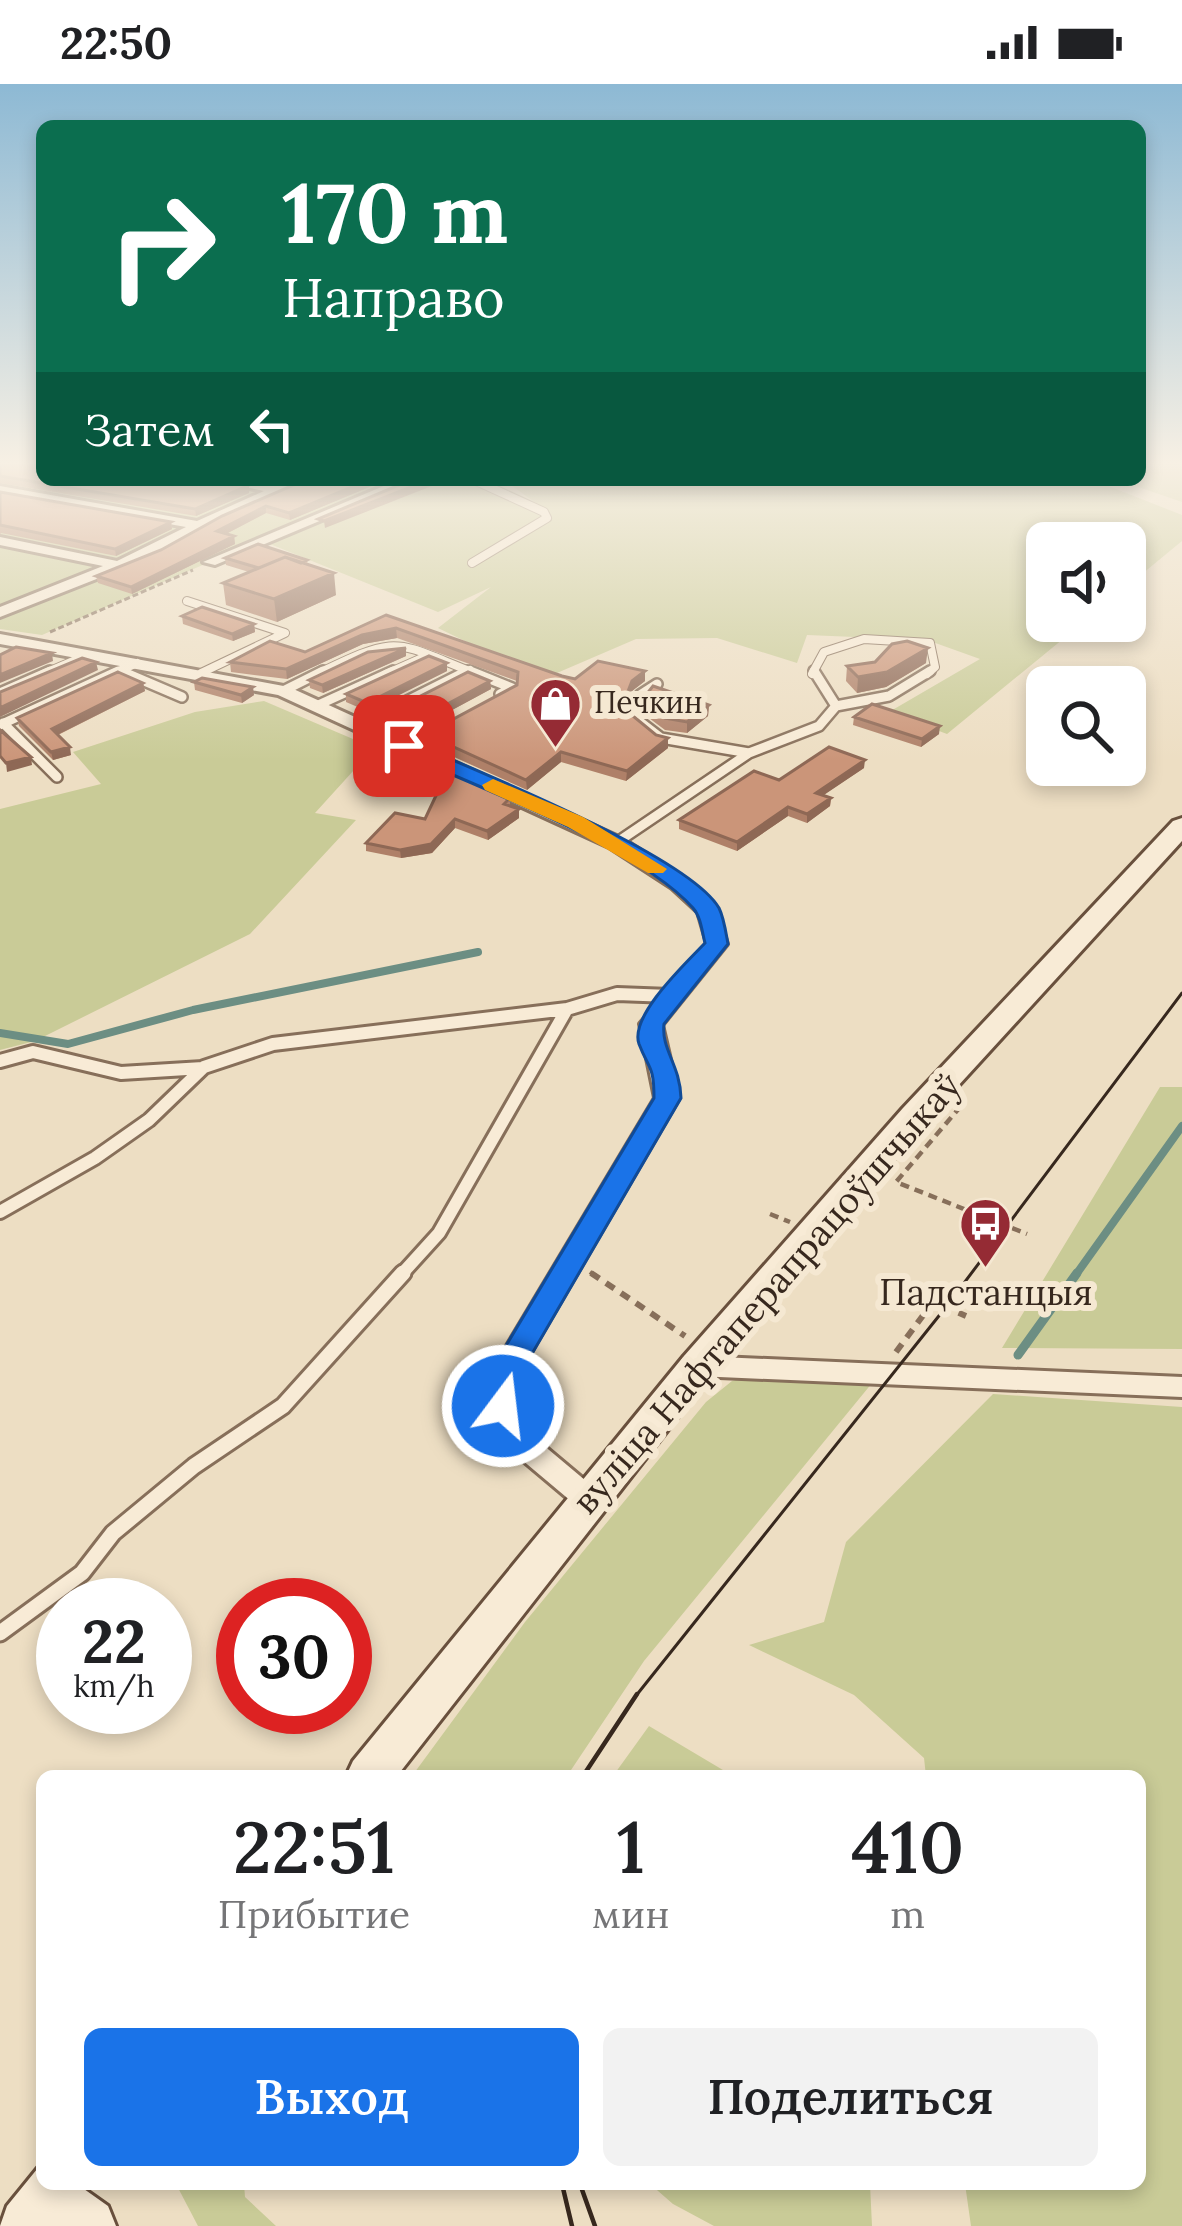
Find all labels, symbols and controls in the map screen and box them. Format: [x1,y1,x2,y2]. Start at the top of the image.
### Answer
text: 22:50 [60,14,172,71]
text: 170 m [282,158,508,266]
icon: right [84,168,240,324]
text: Направо [282,263,505,332]
icon: left [239,396,305,462]
text: Затем [84,401,215,458]
map controls [1026,522,1146,786]
button: sound [1026,522,1146,642]
button: search [1026,666,1146,786]
shop icon: Печкин [527,675,583,749]
place label: Печкин [594,683,703,721]
pin [353,695,455,797]
icon: arrive [371,713,437,779]
street label: вуліца Нафтаперапрацоўшчыкаў [562,1063,970,1523]
bus stop icon: Падстанцыя [958,1196,1014,1270]
place label: Падстанцыя [879,1269,1093,1315]
position arrow [440,1343,566,1469]
speed limit sign: 30 [216,1578,372,1734]
text: 22 [82,1603,146,1679]
text: km/h [73,1667,155,1705]
text: 22:51 [233,1801,395,1893]
text: 1 [617,1801,645,1893]
text: 410 [851,1801,964,1893]
text: Прибытие [218,1889,410,1939]
text: мин [592,1889,670,1939]
text: m [890,1889,925,1939]
button: Выход [84,2028,579,2166]
button: Поделиться [603,2028,1098,2166]

